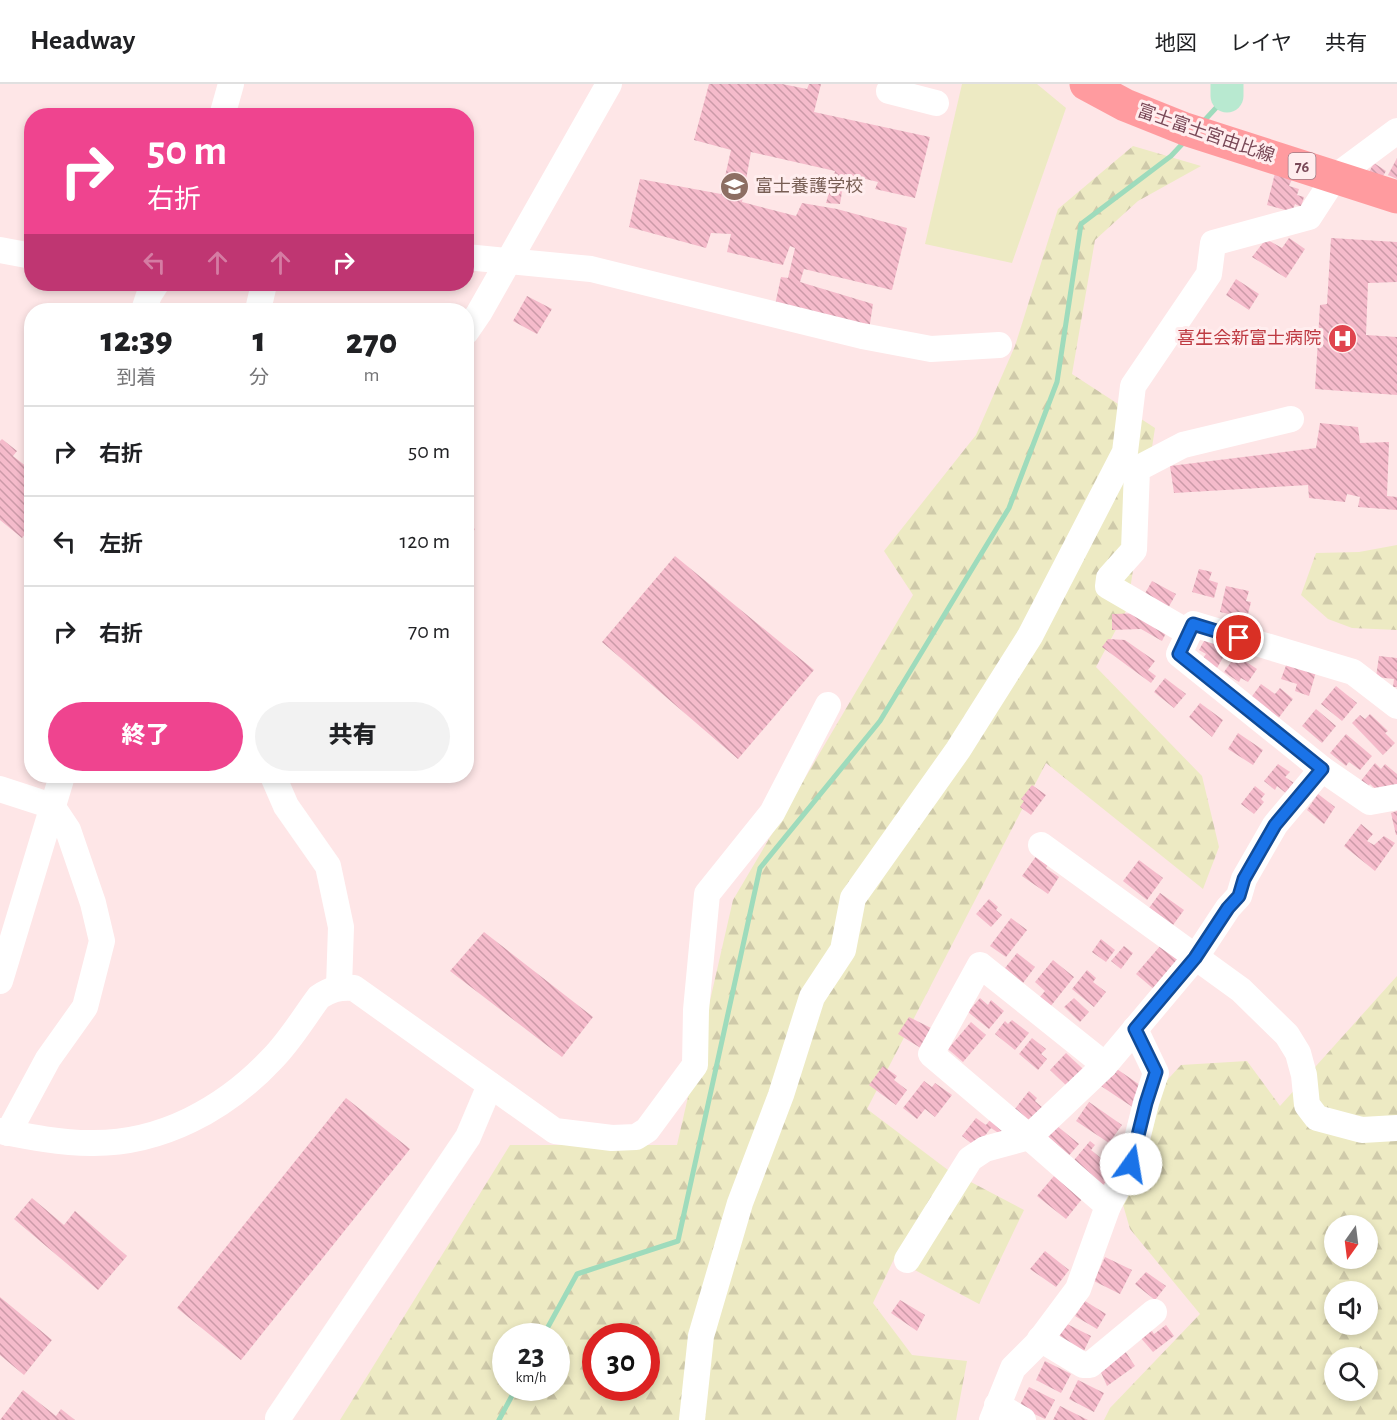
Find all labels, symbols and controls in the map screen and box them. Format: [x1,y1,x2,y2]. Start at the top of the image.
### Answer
text: Headway [30,27,135,55]
text: 地図 [1155,33,1197,54]
text: レイヤ [1230,33,1292,54]
text: 共有 [1325,33,1367,54]
street label: 富士富士宮由比線 [1135,100,1277,166]
text: 50 m [147,130,227,172]
icon: right [48,132,126,210]
road number: 76 [1288,153,1316,179]
school or university icon: 富士養護学校 [718,170,750,202]
place label: 富士養護学校 [755,176,863,196]
text: 右折 [147,186,201,213]
icon: left [138,246,171,279]
icon: ahead [201,246,234,279]
icon: ahead [264,246,297,279]
icon: right [327,246,360,279]
text: 12:39 [101,322,173,358]
text: 1 [253,322,266,358]
hospital icon: 喜生会新富士病院 [1326,322,1358,354]
text: 270 [346,324,397,360]
place label: 喜生会新富士病院 [1177,329,1321,348]
text: m [364,365,380,385]
text: 到着 [117,368,157,388]
text: 分 [249,368,269,388]
icon: right [48,435,81,468]
text: 50 m [408,440,450,462]
text: 右折 [99,443,143,465]
icon: left [48,525,81,558]
text: 120 m [400,530,450,552]
text: 左折 [99,533,143,555]
pin [1213,612,1264,663]
icon: right [48,615,81,648]
text: 70 m [408,620,450,642]
icon: arrive [1222,621,1255,654]
text: 右折 [99,623,143,645]
button: 終了 [48,702,243,771]
button: 共有 [255,702,450,771]
position arrow [1099,1132,1163,1196]
north arrow [1324,1215,1378,1269]
map controls [1324,1215,1378,1401]
button: sound [1324,1281,1378,1335]
speed limit sign: 30 [582,1323,660,1401]
text: 23 [517,1340,545,1370]
button: search [1324,1347,1378,1401]
text: km/h [516,1370,546,1385]

